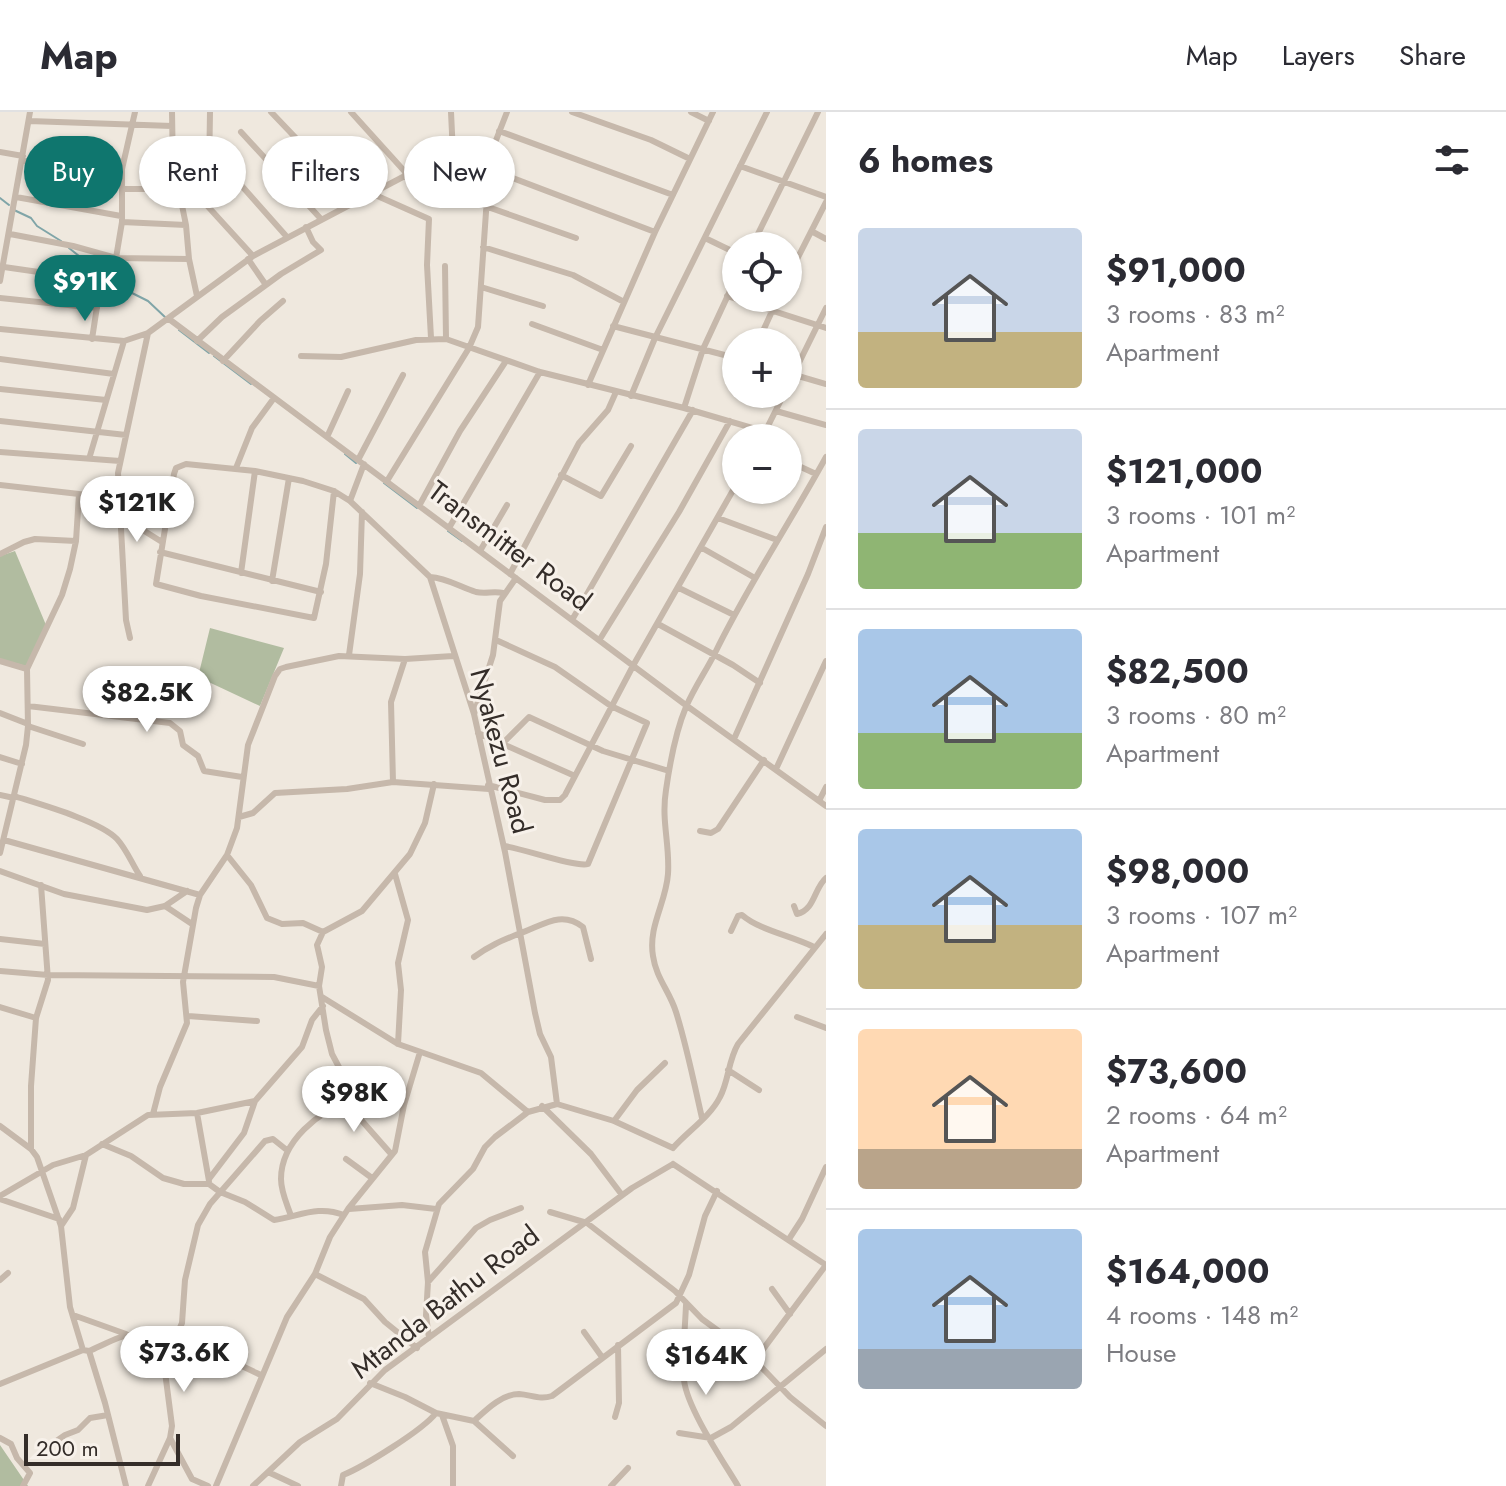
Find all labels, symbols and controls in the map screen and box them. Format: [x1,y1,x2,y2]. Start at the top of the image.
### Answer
text: Map [40,28,118,83]
text: Map [1186,35,1238,76]
text: Layers [1282,35,1355,76]
text: Share [1399,35,1466,76]
chip: Buy [24,136,123,208]
chip: Rent [139,136,246,208]
chip: Filters [262,136,388,208]
chip: New [404,136,515,208]
text: 6 homes [858,136,993,185]
icon: filters [1430,138,1474,182]
map controls [722,232,802,504]
button: locate [722,232,802,312]
text: $91,000 [1106,246,1246,295]
pin: $91K [38,255,132,323]
icon: home [922,260,1018,356]
text: $91K [53,262,117,300]
text: 3 rooms · 83 m² [1106,295,1285,333]
button: + [722,328,802,408]
text: Apartment [1106,333,1219,371]
button: − [722,424,802,504]
text: $121,000 [1106,447,1263,496]
icon: home [922,461,1018,557]
street label: Transmitter Road [420,471,600,621]
pin: $121K [81,476,193,544]
text: $121K [98,483,176,521]
text: 3 rooms · 101 m² [1106,496,1295,534]
text: Apartment [1106,534,1219,572]
text: $82,500 [1106,647,1249,696]
icon: home [922,661,1018,757]
street label: Nyakezu Road [459,664,543,838]
pin: $82.5K [82,666,212,734]
text: $82.5K [101,673,193,711]
text: 3 rooms · 80 m² [1106,696,1286,734]
text: Apartment [1106,734,1219,772]
text: $98,000 [1106,847,1249,896]
icon: home [922,861,1018,957]
text: 3 rooms · 107 m² [1106,896,1297,934]
text: Apartment [1106,934,1219,972]
text: $73,600 [1106,1047,1247,1096]
icon: home [922,1061,1018,1157]
pin: $98K [307,1066,401,1134]
text: $98K [320,1073,388,1111]
text: 2 rooms · 64 m² [1106,1096,1287,1134]
text: Apartment [1106,1134,1219,1172]
street label: Mtanda Bathu Road [342,1215,548,1389]
text: $164,000 [1106,1247,1269,1296]
icon: home [922,1261,1018,1357]
text: 4 rooms · 148 m² [1106,1296,1298,1334]
pin: $73.6K [119,1326,249,1394]
pin: $164K [650,1329,762,1397]
text: $73.6K [138,1333,230,1371]
text: House [1106,1334,1176,1372]
text: $164K [664,1336,748,1374]
scale bar [24,1430,180,1466]
text: 200 m [36,1432,99,1464]

